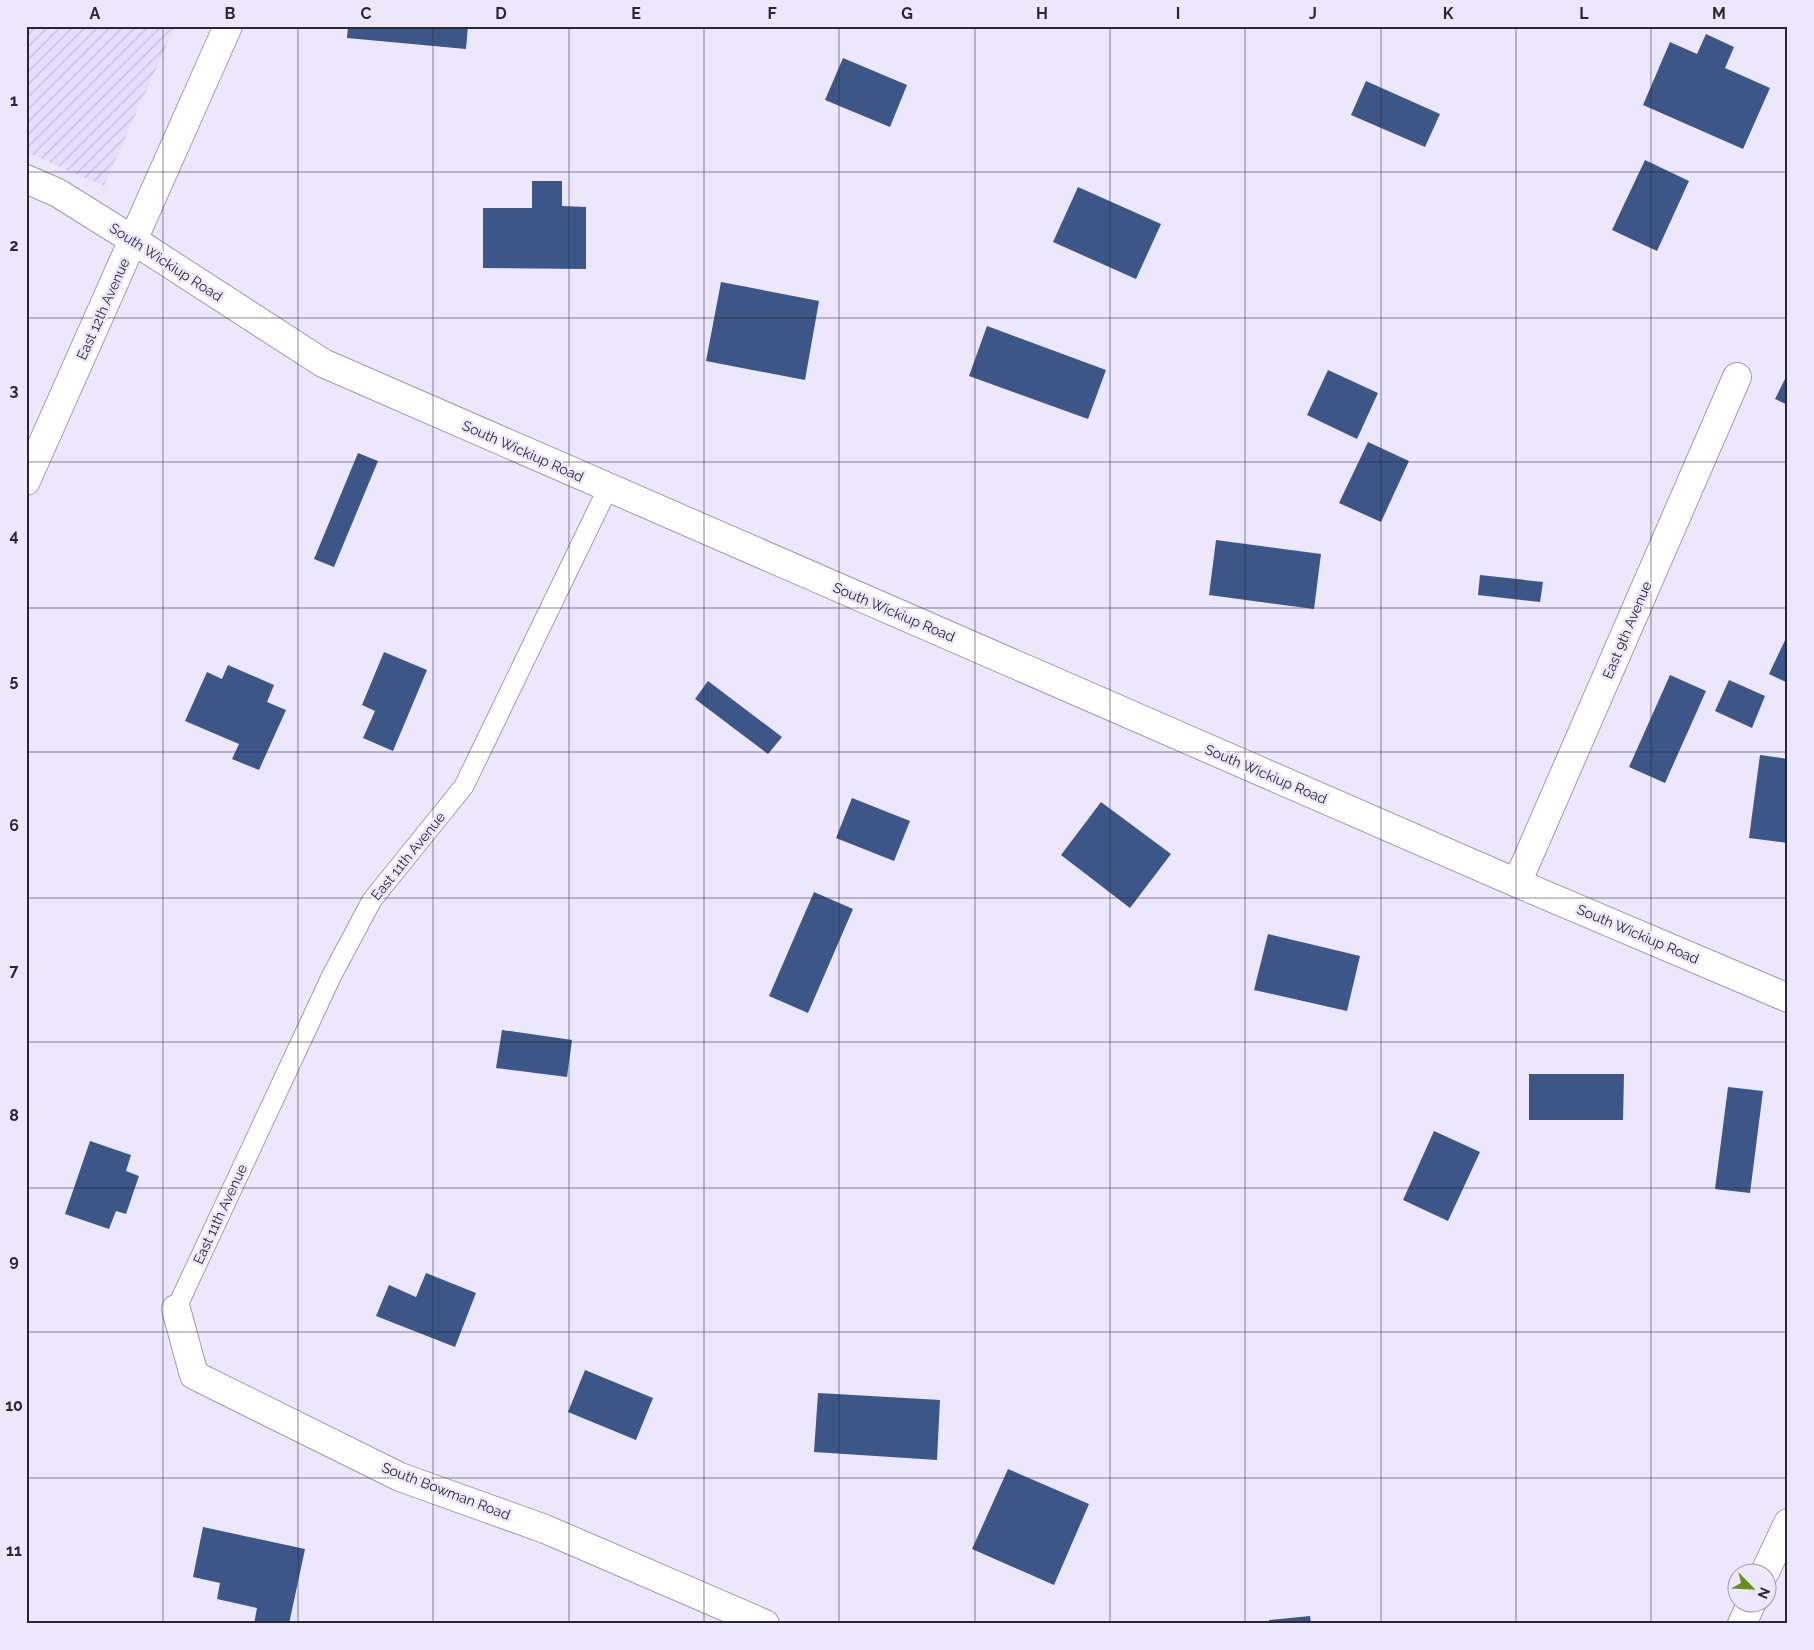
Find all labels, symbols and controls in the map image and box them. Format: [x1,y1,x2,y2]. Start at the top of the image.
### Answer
text: A [90,4,101,23]
text: B [225,4,236,23]
text: C [361,4,372,23]
text: D [495,4,507,23]
text: E [631,4,641,23]
text: F [767,4,777,23]
text: G [901,4,913,23]
text: H [1036,4,1048,23]
text: I [1176,4,1180,23]
text: J [1309,4,1317,23]
text: K [1443,4,1454,23]
text: L [1579,4,1589,23]
text: M [1712,4,1726,23]
text: 1 [10,91,18,110]
street label: South Wickiup Road [107,220,225,304]
text: 2 [9,236,19,255]
street label: East 12th Avenue [73,256,133,362]
text: 3 [10,381,19,400]
street label: South Wickiup Road [460,417,586,485]
text: 4 [9,526,19,545]
street label: South Wickiup Road [831,579,957,645]
street label: East 9th Avenue [1599,579,1655,681]
text: 5 [10,671,19,690]
street label: South Wickiup Road [1203,741,1329,807]
street label: East 11th Avenue [368,809,448,903]
text: 6 [9,816,19,835]
street label: South Wickiup Road [1575,901,1701,967]
text: 7 [10,961,19,980]
text: 8 [9,1106,19,1125]
street label: East 11th Avenue [190,1162,250,1266]
text: 9 [9,1251,19,1270]
text: 10 [5,1396,23,1415]
street label: South Bowman Road [380,1459,512,1523]
text: 11 [6,1541,22,1560]
north arrow [1726,1562,1776,1612]
text: N [1754,1585,1773,1601]

